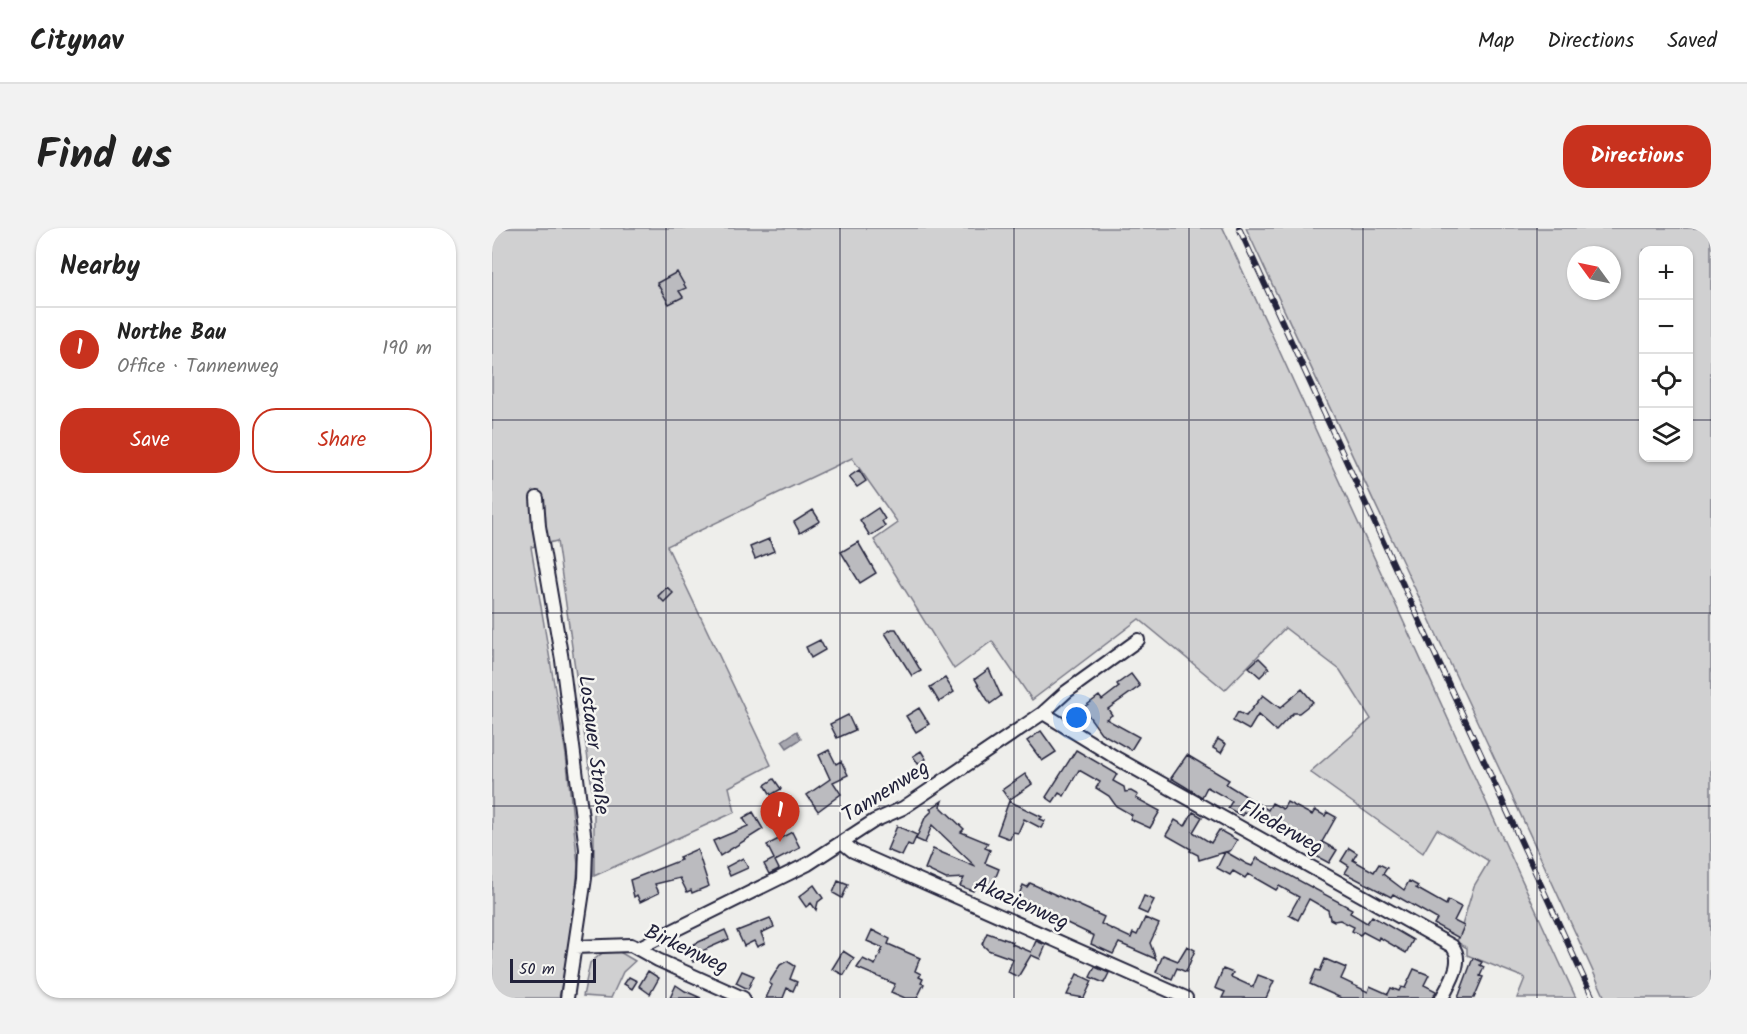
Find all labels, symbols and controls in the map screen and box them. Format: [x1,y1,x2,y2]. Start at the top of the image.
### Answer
text: Citynav [30,19,123,64]
text: Map [1478,25,1514,58]
text: Directions [1547,25,1634,58]
text: Saved [1667,25,1717,58]
text: Find us [36,123,172,190]
button: Directions [1563,125,1711,188]
text: Nearby [60,246,140,288]
north arrow [1567,246,1621,300]
map controls [1639,246,1693,462]
button: + [1639,246,1693,300]
button: − [1639,300,1693,354]
text: Northe Bau [117,316,226,351]
text: 1 [76,333,83,365]
text: 190 m [382,333,432,365]
text: Office · Tannenweg [117,351,279,383]
button: locate [1639,354,1693,408]
button: Save [60,408,240,473]
button: Share [252,408,432,473]
button: layers [1639,408,1693,462]
street label: Lostauer Straße [568,673,618,817]
your location [1062,703,1091,732]
street label: Tannenweg [836,752,936,832]
pin: 1 [760,792,800,842]
street label: Fliederweg [1233,792,1329,864]
street label: Akazienweg [968,868,1074,940]
street label: Birkenweg [639,916,733,984]
scale bar [510,956,596,984]
text: 50 m [519,957,555,982]

